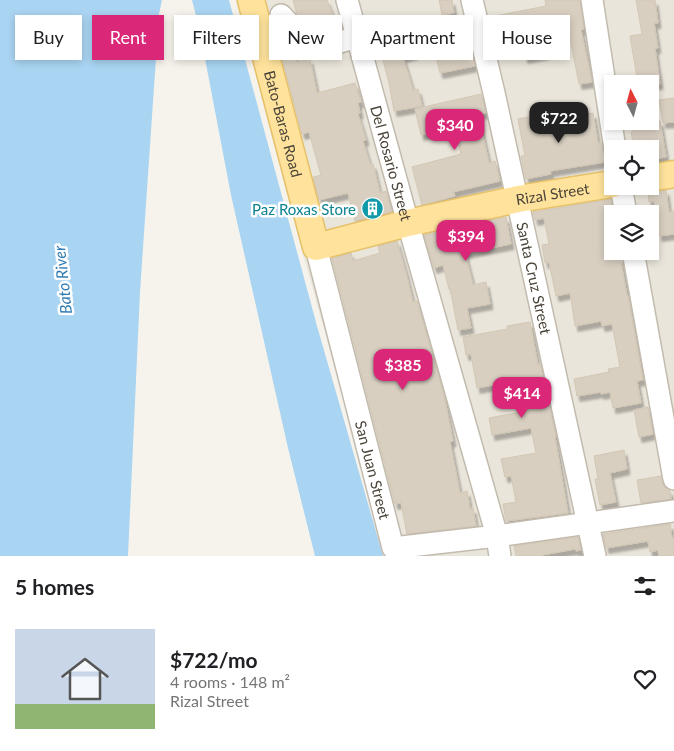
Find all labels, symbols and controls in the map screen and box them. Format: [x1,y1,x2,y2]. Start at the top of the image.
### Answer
chip: Buy [15,15,82,60]
chip: Rent [92,15,164,60]
chip: Filters [174,15,259,60]
chip: New [269,15,342,60]
chip: Apartment [352,15,473,60]
chip: House [483,15,570,60]
street label: Bato-Baras Road [261,68,306,179]
north arrow [604,75,659,130]
map controls [604,75,659,260]
pin: $722 [529,102,589,144]
street label: Del Rosario Street [367,103,416,223]
pin: $340 [425,108,485,151]
text: $722 [540,108,578,127]
text: $340 [436,115,474,134]
button: locate [604,140,659,195]
street label: Rizal Street [514,179,591,208]
building icon: Paz Roxas Store [360,197,384,221]
place label: Paz Roxas Store [252,200,356,218]
button: layers [604,205,659,260]
pin: $394 [436,220,496,262]
street label: Santa Cruz Street [513,220,555,337]
text: $394 [447,226,485,245]
water label: Bato River [49,244,75,315]
pin: $385 [373,348,433,391]
text: $385 [384,355,422,374]
pin: $414 [492,376,552,419]
text: $414 [503,383,541,402]
street label: San Juan Street [352,419,394,522]
icon: filters [631,572,659,600]
text: 5 homes [15,574,94,599]
text: $722/mo [170,647,258,672]
icon: home [55,649,115,709]
icon: heart [631,665,659,693]
text: 4 rooms · 148 m² [170,672,290,691]
text: Rizal Street [170,691,249,710]

